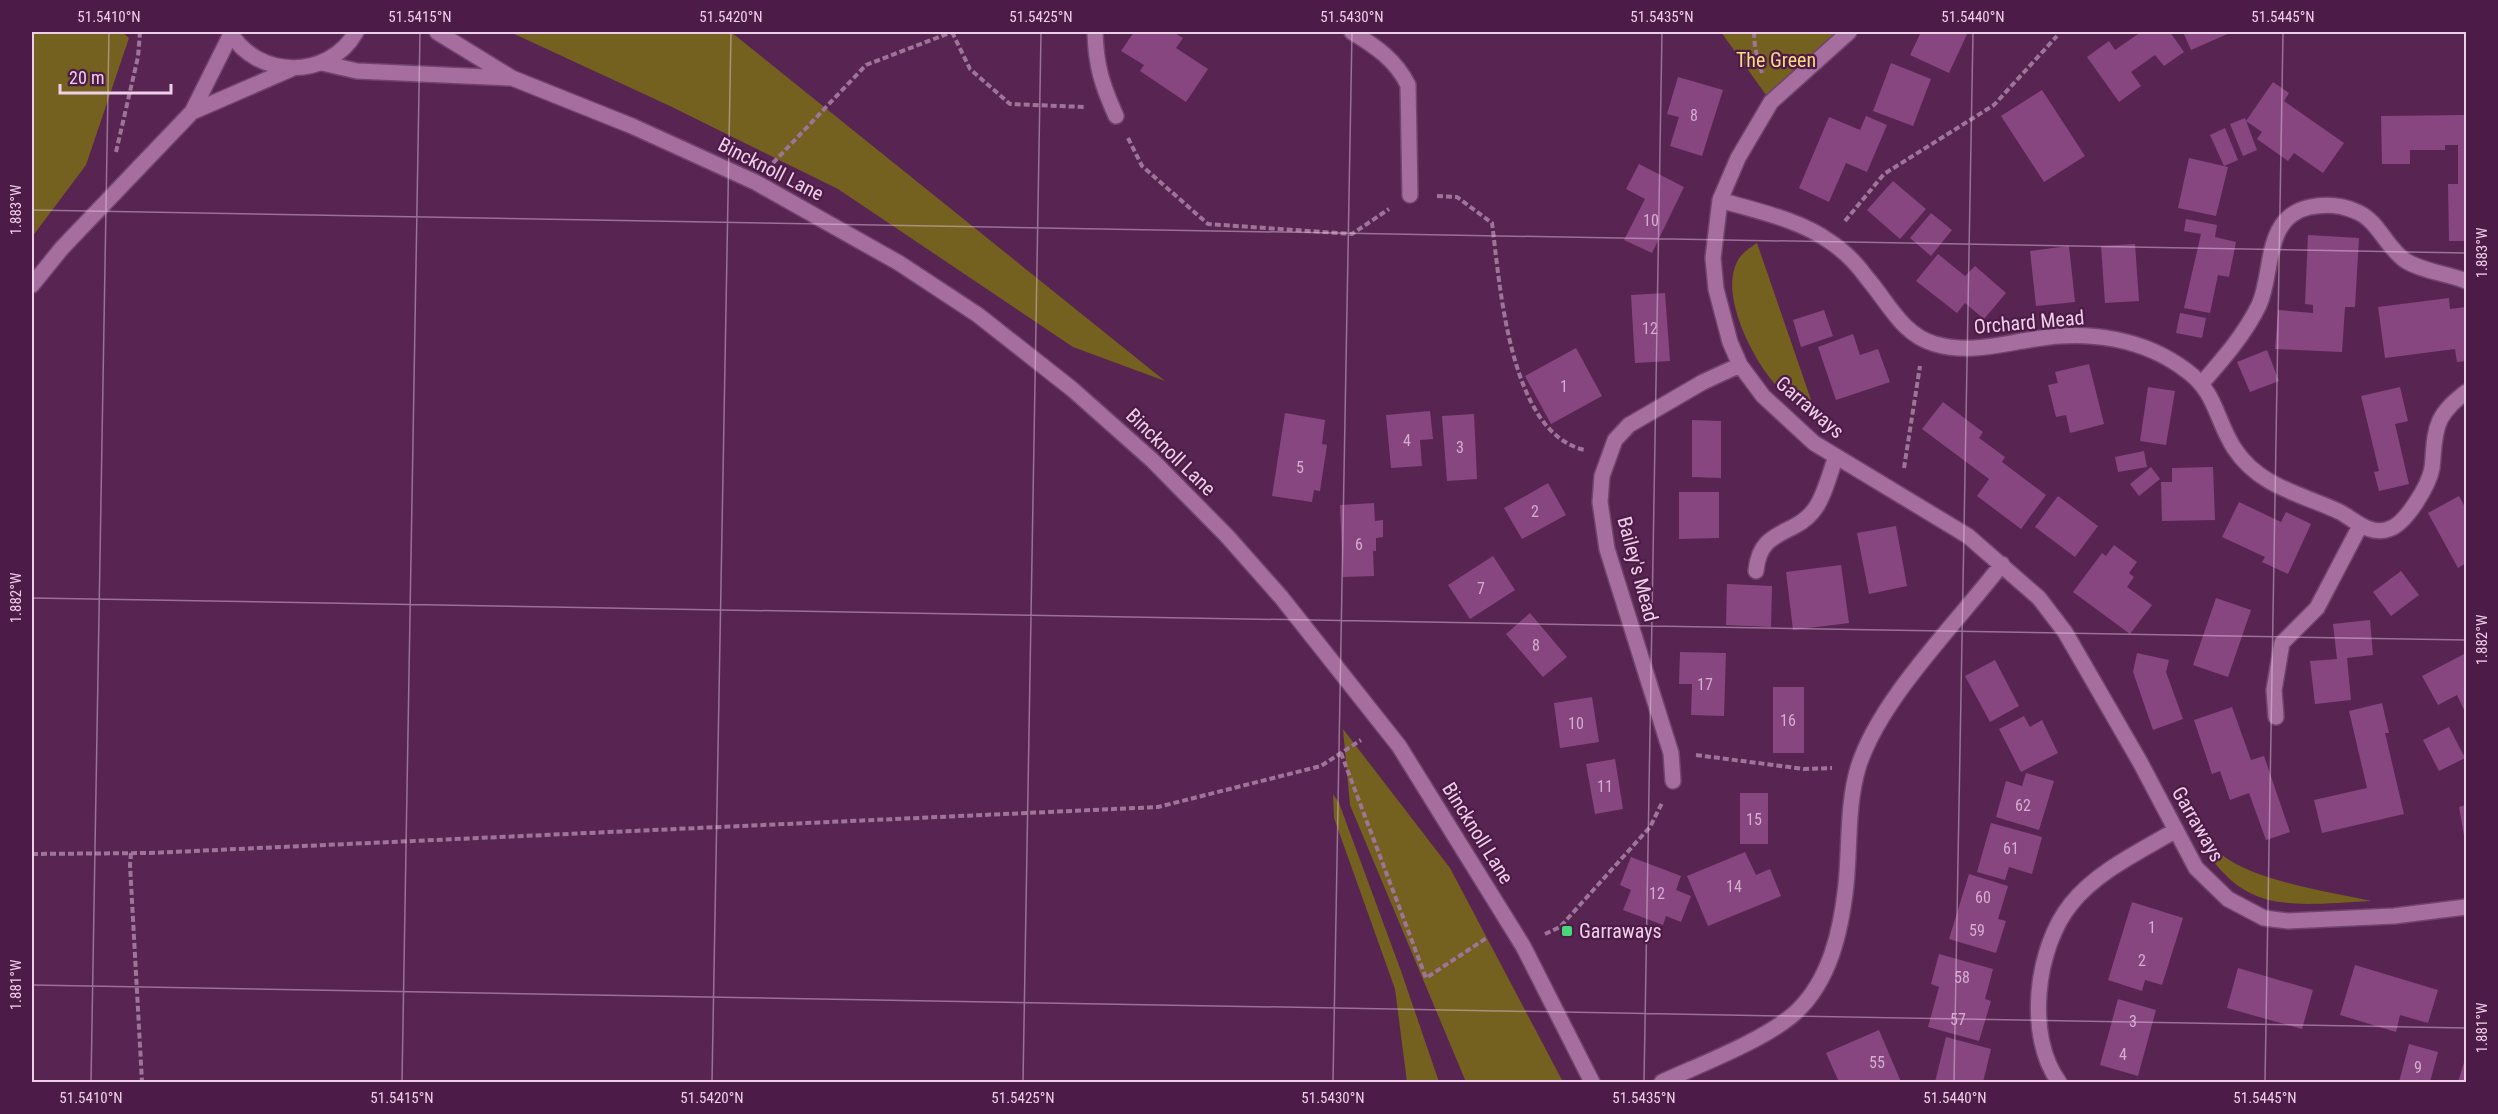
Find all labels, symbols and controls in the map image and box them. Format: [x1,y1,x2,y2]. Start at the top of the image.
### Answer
text: 51.5410°N [77,8,141,26]
text: 51.5415°N [388,8,452,26]
text: 51.5420°N [699,8,763,26]
text: 51.5425°N [1009,8,1073,26]
text: 51.5430°N [1320,8,1384,26]
text: 51.5435°N [1630,8,1694,26]
text: 51.5440°N [1941,8,2005,26]
text: 51.5445°N [2251,8,2315,26]
park label: The Green [1736,48,1816,72]
scale bar [60,57,171,95]
text: 20 m [69,67,104,88]
house number: 8 [1690,106,1698,125]
street label: Bincknoll Lane [714,132,828,206]
text: 1.883°W [7,184,25,235]
house number: 10 [1643,211,1659,230]
text: 1.883°W [2473,227,2491,278]
street label: Orchard Mead [1973,305,2085,339]
house number: 12 [1642,319,1658,338]
street label: Garraways [1771,371,1849,443]
house number: 1 [1560,377,1568,396]
street label: Bincknoll Lane [1121,403,1221,501]
house number: 4 [1403,431,1411,450]
house number: 3 [1456,438,1464,457]
house number: 5 [1296,458,1304,477]
house number: 2 [1531,502,1539,521]
street label: Bailey's Mead [1612,514,1664,624]
house number: 6 [1355,535,1363,554]
text: 1.882°W [7,572,25,623]
house number: 7 [1477,579,1485,598]
text: 1.882°W [2473,614,2491,665]
house number: 8 [1532,636,1540,655]
house number: 17 [1697,675,1713,694]
house number: 16 [1780,711,1796,730]
house number: 10 [1568,714,1584,733]
house number: 11 [1597,777,1613,796]
street label: Bincknoll Lane [1437,778,1519,888]
street label: Garraways [2167,782,2229,866]
house number: 62 [2015,796,2031,815]
house number: 15 [1746,810,1762,829]
house number: 61 [2003,839,2019,858]
house number: 14 [1726,877,1742,896]
house number: 12 [1649,884,1665,903]
house number: 60 [1975,888,1991,907]
house number: 1 [2148,918,2156,937]
place label: Garraways [1579,919,1662,943]
house number: 59 [1969,921,1985,940]
marker: Garraways [1560,924,1574,938]
house number: 2 [2138,951,2146,970]
text: 1.881°W [7,959,25,1010]
house number: 58 [1954,968,1970,987]
text: 1.881°W [2473,1002,2491,1053]
house number: 57 [1950,1010,1966,1029]
house number: 3 [2129,1012,2137,1031]
house number: 4 [2119,1045,2127,1064]
house number: 55 [1869,1053,1885,1072]
house number: 9 [2414,1058,2422,1077]
text: 51.5410°N [59,1089,123,1107]
text: 51.5415°N [370,1089,434,1107]
text: 51.5420°N [680,1089,744,1107]
text: 51.5425°N [991,1089,1055,1107]
text: 51.5430°N [1301,1089,1365,1107]
text: 51.5435°N [1612,1089,1676,1107]
text: 51.5440°N [1923,1089,1987,1107]
text: 51.5445°N [2233,1089,2297,1107]

